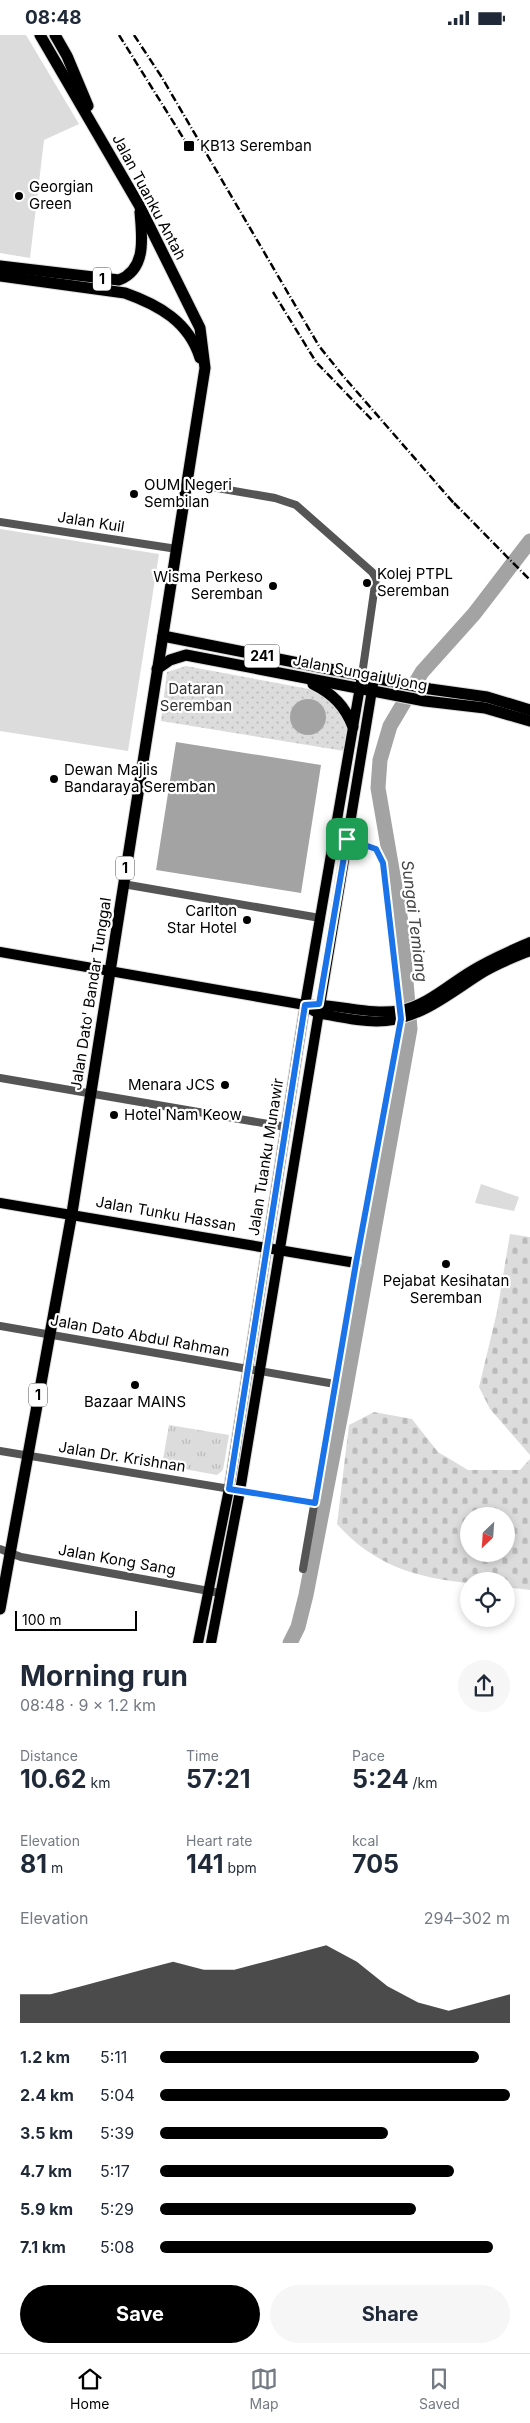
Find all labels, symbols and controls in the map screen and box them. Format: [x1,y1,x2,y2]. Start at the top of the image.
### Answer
text: 08:48 [25,6,82,29]
street label: Jalan Tuanku Antah [108,131,191,263]
place label: KB13 Seremban [200,136,312,155]
marker: KB13 Seremban [182,139,196,153]
place label: Georgian Green [29,177,93,213]
marker: Georgian Green [13,190,25,202]
road number: 1 [93,267,111,290]
place label: OUM Negeri Sembilan [144,475,232,511]
marker: OUM Negeri Sembilan [128,488,140,500]
street label: Jalan Kuil [56,507,126,536]
place label: Kolej PTPL Seremban [377,564,453,600]
place label: Wisma Perkeso Seremban [153,567,263,603]
marker: Kolej PTPL Seremban [361,577,373,589]
marker: Wisma Perkeso Seremban [267,580,279,592]
road number: 241 [244,645,280,667]
street label: Jalan Sungai Ujong [291,650,429,695]
park label: Dataran Seremban [160,679,232,715]
place label: Dewan Majlis Bandaraya Seremban [64,760,216,796]
marker: Dewan Majlis Bandaraya Seremban [48,773,60,785]
pin [326,818,368,860]
icon: arrive [333,825,361,853]
road number: 1 [116,856,134,879]
water label: Sungai Temiang [398,859,432,983]
street label: Jalan Dato' Bandar Tunggal [66,896,115,1092]
place label: Carlton Star Hotel [167,901,237,937]
marker: Carlton Star Hotel [241,914,253,926]
place label: Menara JCS [128,1075,215,1094]
street label: Jalan Tuanku Munawir [244,1076,287,1237]
marker: Menara JCS [219,1079,231,1091]
place label: Hotel Nam Keow [124,1105,242,1124]
marker: Hotel Nam Keow [108,1109,120,1121]
street label: Jalan Tunku Hassan [94,1192,238,1235]
marker: Pejabat Kesihatan Seremban [440,1258,452,1270]
place label: Pejabat Kesihatan Seremban [383,1271,509,1307]
street label: Jalan Dato Abdul Rahman [49,1310,231,1361]
marker: Bazaar MAINS [129,1379,141,1391]
road number: 1 [29,1383,47,1407]
place label: Bazaar MAINS [84,1392,186,1411]
street label: Jalan Dr. Krishnan [57,1437,187,1476]
north arrow [460,1507,515,1563]
map controls [460,1507,515,1627]
street label: Jalan Kong Sang [57,1540,177,1579]
button: locate [460,1572,515,1627]
scale bar [15,1608,138,1631]
text: 100 m [22,1611,62,1628]
text: Morning run [20,1659,188,1693]
button: share [458,1660,510,1712]
text: 08:48 · 9 × 1.2 km [20,1695,156,1715]
text: Distance [20,1747,78,1764]
text: Time [186,1747,219,1764]
text: Pace [352,1747,385,1764]
text: 10.62 [20,1764,87,1794]
text: 57:21 [186,1764,251,1794]
text: 5:24 [352,1764,409,1794]
text: km [87,1774,110,1791]
text: /km [409,1774,438,1791]
text: Elevation [20,1832,80,1849]
text: Heart rate [186,1832,252,1849]
text: kcal [352,1832,379,1849]
text: 81 [20,1849,47,1879]
text: 141 [186,1849,224,1879]
text: 705 [352,1849,399,1879]
text: m [47,1859,63,1876]
text: bpm [224,1859,257,1876]
text: Elevation [20,1908,89,1928]
text: 294–302 m [424,1908,510,1928]
text: 1.2 km [20,2047,70,2067]
text: 5:11 [100,2047,127,2067]
text: 2.4 km [20,2085,74,2105]
text: 5:04 [100,2085,135,2105]
text: 3.5 km [20,2123,73,2143]
text: 5:39 [100,2123,134,2143]
text: 4.7 km [20,2161,72,2181]
text: 5:17 [100,2161,130,2181]
text: 5.9 km [20,2199,73,2219]
text: 5:29 [100,2199,134,2219]
text: 7.1 km [20,2237,66,2257]
text: 5:08 [100,2237,134,2257]
button: Save [20,2285,260,2343]
button: Share [270,2285,510,2343]
tab: Home [70,2365,109,2412]
tab: Map [250,2365,279,2412]
tab: Saved [419,2365,460,2412]

